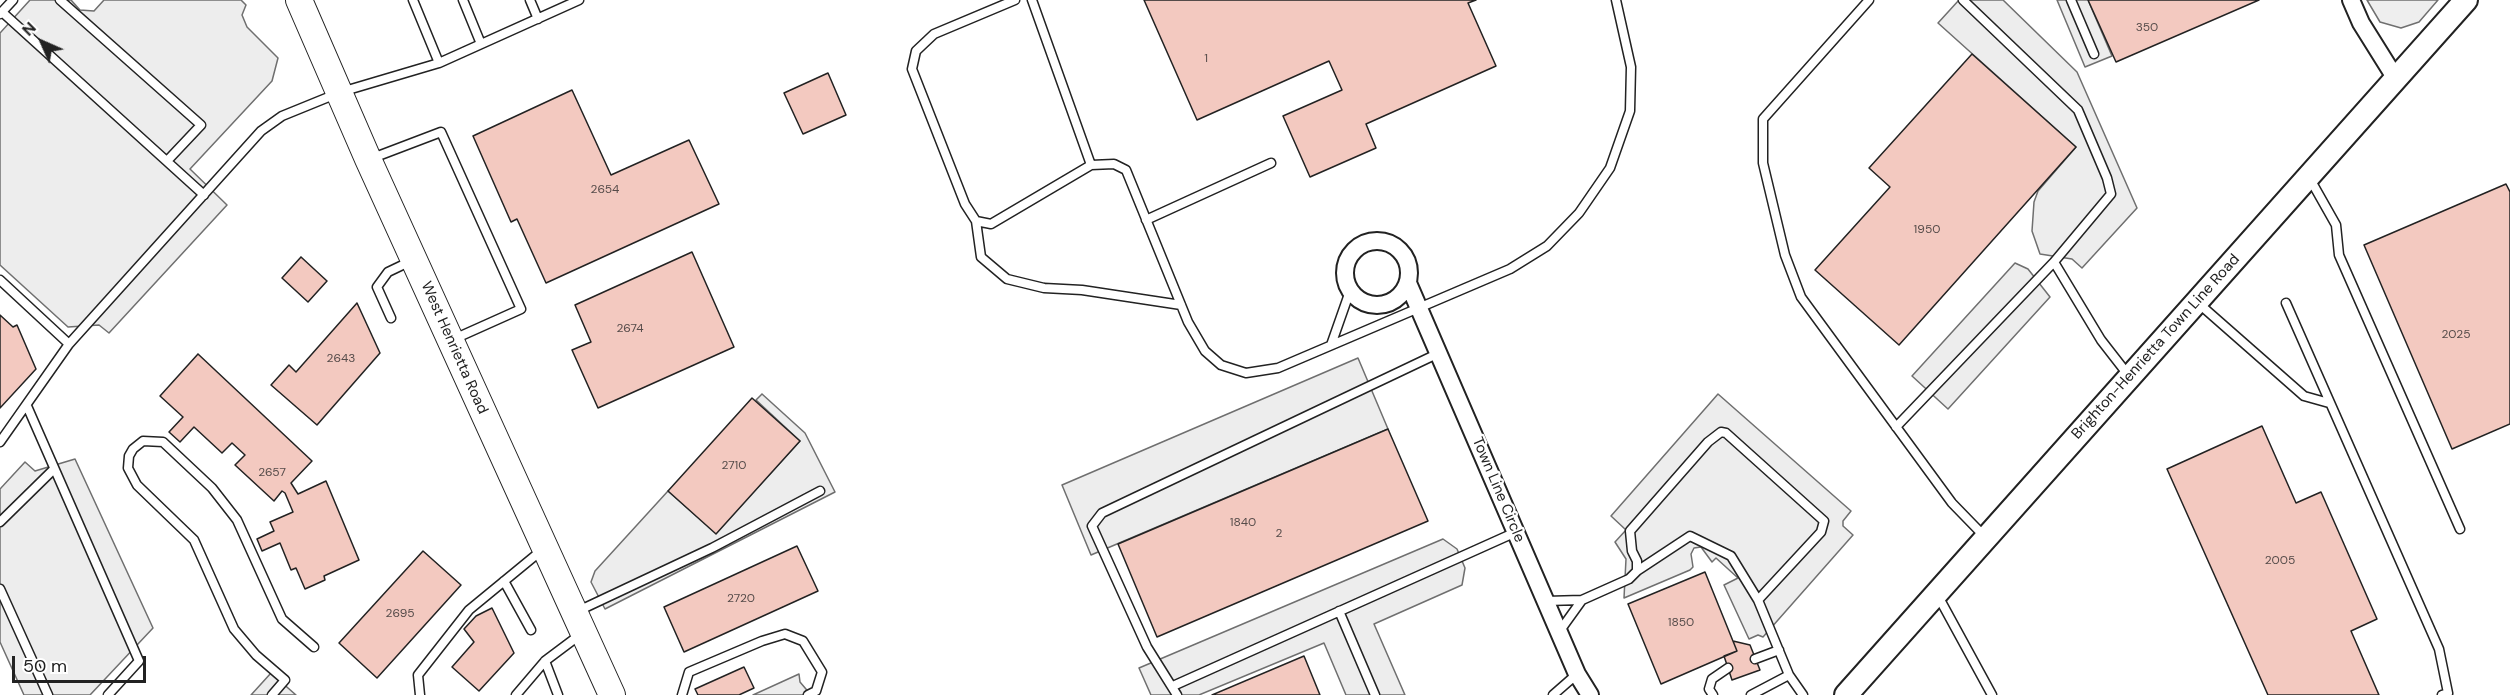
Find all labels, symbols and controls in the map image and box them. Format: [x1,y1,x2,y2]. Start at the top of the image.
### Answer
north arrow [12,12,72,72]
text: N [17,17,40,40]
house number: 350 [2136,21,2158,35]
house number: 1 [1204,52,1208,66]
house number: 2654 [591,183,619,197]
house number: 1950 [1914,223,1940,237]
street label: Brighton-Henrietta Town Line Road [2068,251,2244,443]
street label: West Henrietta Road [417,279,491,417]
house number: 2674 [616,322,644,336]
house number: 2025 [2441,328,2471,342]
house number: 2643 [327,352,355,366]
street label: Town Line Circle [1468,435,1528,545]
house number: 2710 [721,459,747,473]
house number: 2657 [258,466,286,480]
house number: 1840 [1230,516,1256,530]
house number: 2 [1276,527,1282,541]
house number: 2005 [2265,554,2295,568]
house number: 2720 [727,592,755,606]
house number: 2695 [385,607,415,621]
house number: 1850 [1668,616,1694,630]
scale bar [15,644,148,682]
text: 50 m [23,654,67,678]

